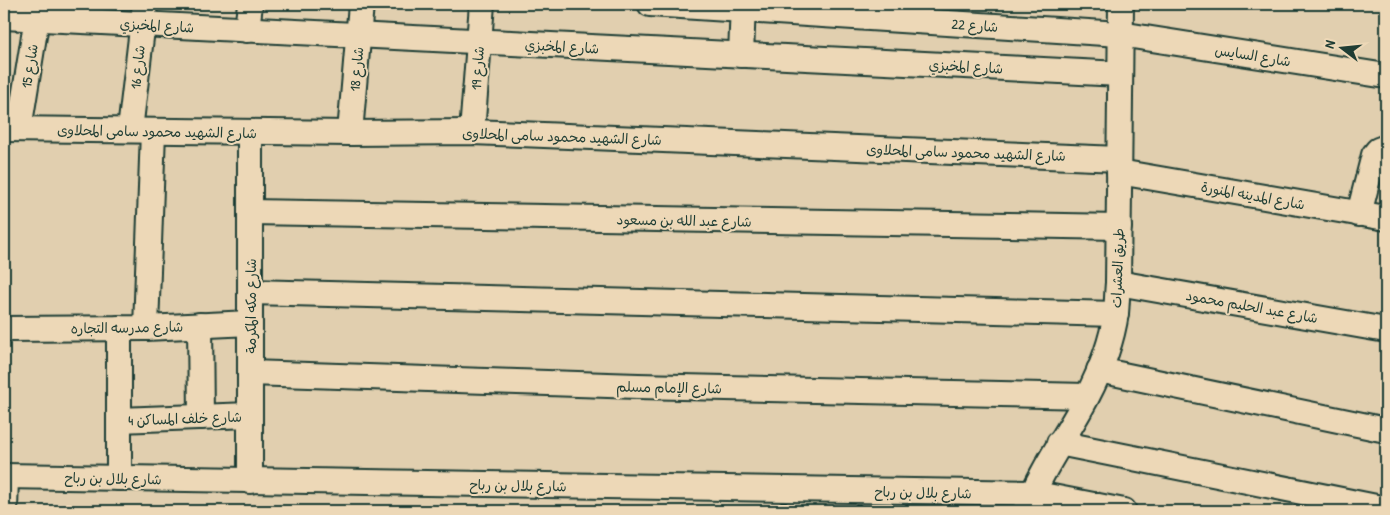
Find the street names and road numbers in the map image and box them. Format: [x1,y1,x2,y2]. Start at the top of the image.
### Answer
street label: شارع المخبزي [119,14,195,38]
street label: شارع 22 [951,14,999,37]
street label: شارع المخبزي [524,35,600,59]
street label: شارع السايس [1214,40,1292,71]
street label: شارع 15 [16,43,43,90]
street label: شارع 16 [125,44,150,90]
street label: شارع 18 [345,46,368,92]
street label: شارع 19 [466,46,489,91]
street label: شارع المخبزي [928,55,1004,79]
street label: شارع الشهيد محمود سامى المحلاوى [57,120,257,143]
street label: شارع الشهيد محمود سامى المحلاوى [462,123,662,150]
street label: شارع الشهيد محمود سامى المحلاوى [866,139,1066,166]
street label: شارع المدينه المنورة [1199,177,1306,214]
street label: شارع عبد الله بن مسعود [616,209,752,232]
street label: طريق العشرات [1106,228,1128,308]
street label: شارع مكه المكرمة [241,258,261,354]
street label: شارع عبد الحليم محمود [1184,285,1320,329]
street label: شارع مدرسه التجاره [71,317,183,338]
street label: شارع الإمام مسلم [616,377,722,399]
street label: شارع خلف المساكن 4 [128,407,242,430]
street label: شارع بلال بن رباح [64,468,162,489]
street label: شارع بلال بن رباح [469,475,567,496]
street label: شارع بلال بن رباح [874,482,972,503]

